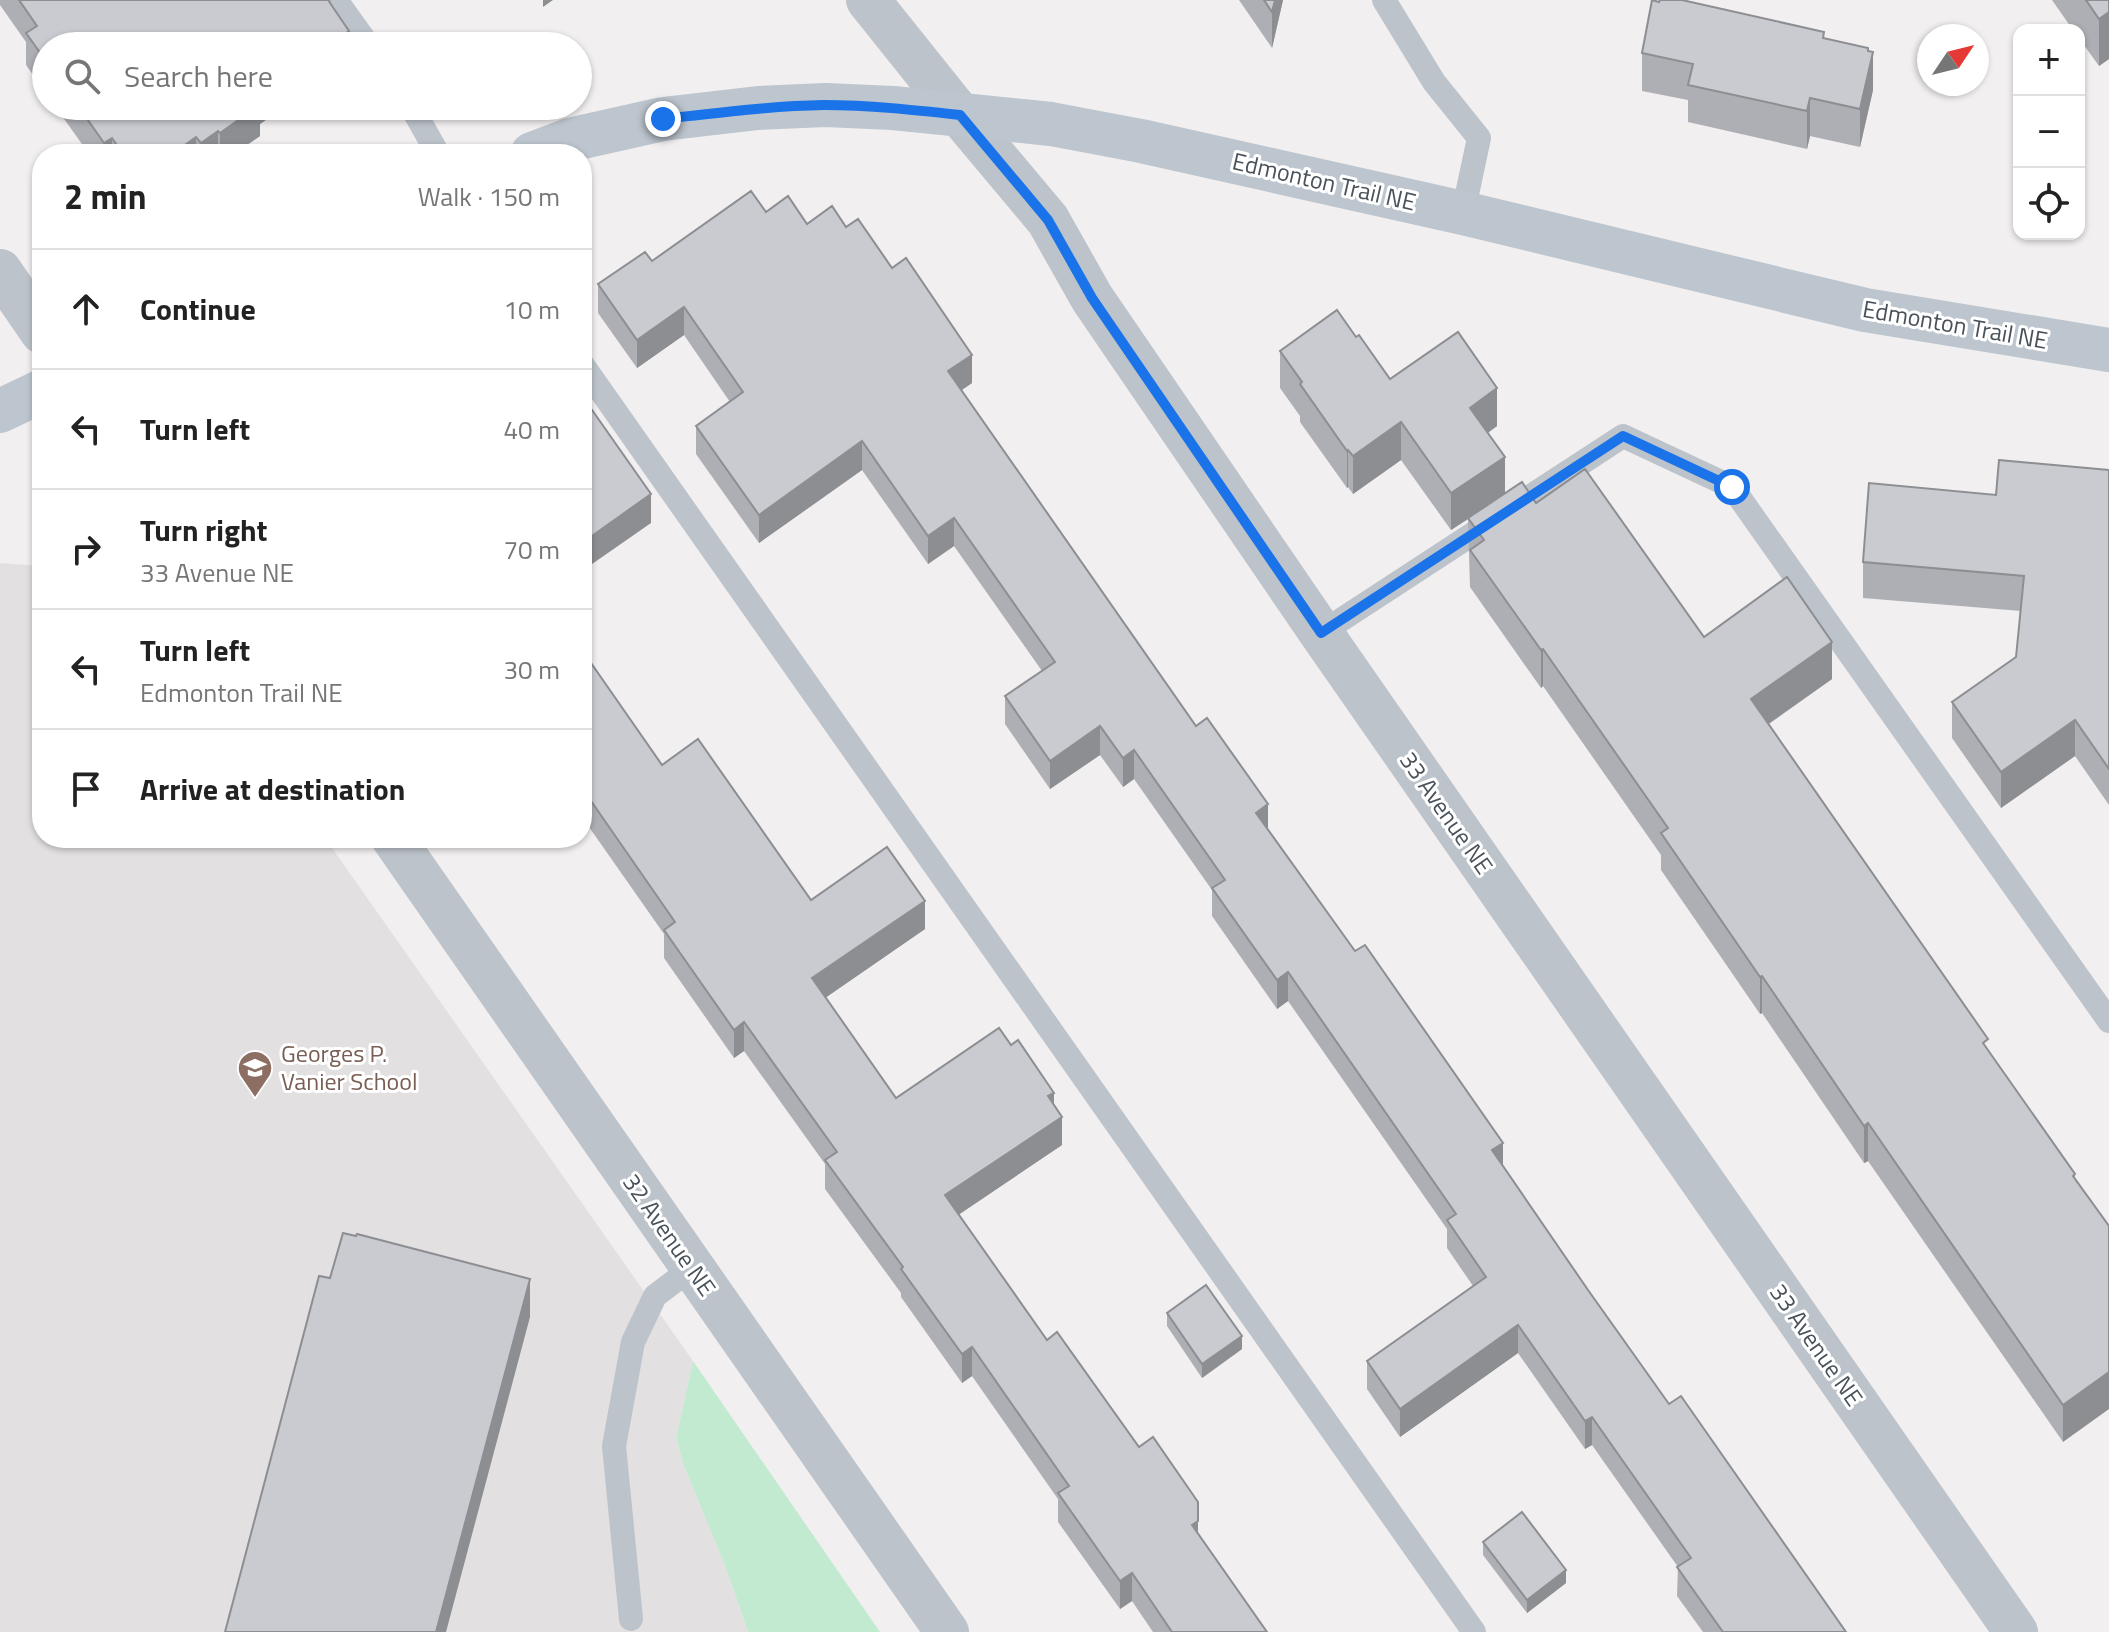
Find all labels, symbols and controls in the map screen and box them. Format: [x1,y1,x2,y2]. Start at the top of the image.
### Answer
north arrow [1917,24,1989,96]
map controls [2013,24,2085,240]
button: + [2013,24,2085,96]
search box [32,32,592,120]
text: Search here [124,53,273,99]
icon: search [60,54,104,98]
button: − [2013,96,2085,168]
route end [645,101,681,137]
street label: Edmonton Trail NE [1229,142,1419,220]
button: locate [2013,168,2085,240]
text: 2 min [64,170,147,222]
text: Walk · 150 m [418,177,560,216]
text: Continue [140,286,256,332]
icon: ahead [64,287,108,331]
text: 10 m [503,290,560,329]
street label: Edmonton Trail NE [1860,290,2050,358]
text: Turn left [140,406,250,452]
icon: left [64,407,108,451]
text: 40 m [503,410,560,449]
route start [1714,469,1750,505]
text: Turn right [140,507,268,553]
icon: right [64,527,108,571]
text: 70 m [503,530,560,569]
text: 33 Avenue NE [140,553,294,592]
text: Turn left [140,627,250,673]
icon: left [64,647,108,691]
text: 30 m [503,650,560,689]
text: Edmonton Trail NE [140,673,343,712]
street label: 33 Avenue NE [1391,744,1502,881]
text: Arrive at destination [140,766,405,812]
icon: arrive [64,767,108,811]
place label: Georges P. Vanier School [281,1035,417,1099]
school or university icon: Georges P. Vanier School [236,1049,274,1099]
street label: 32 Avenue NE [614,1166,725,1303]
street label: 33 Avenue NE [1761,1276,1872,1413]

